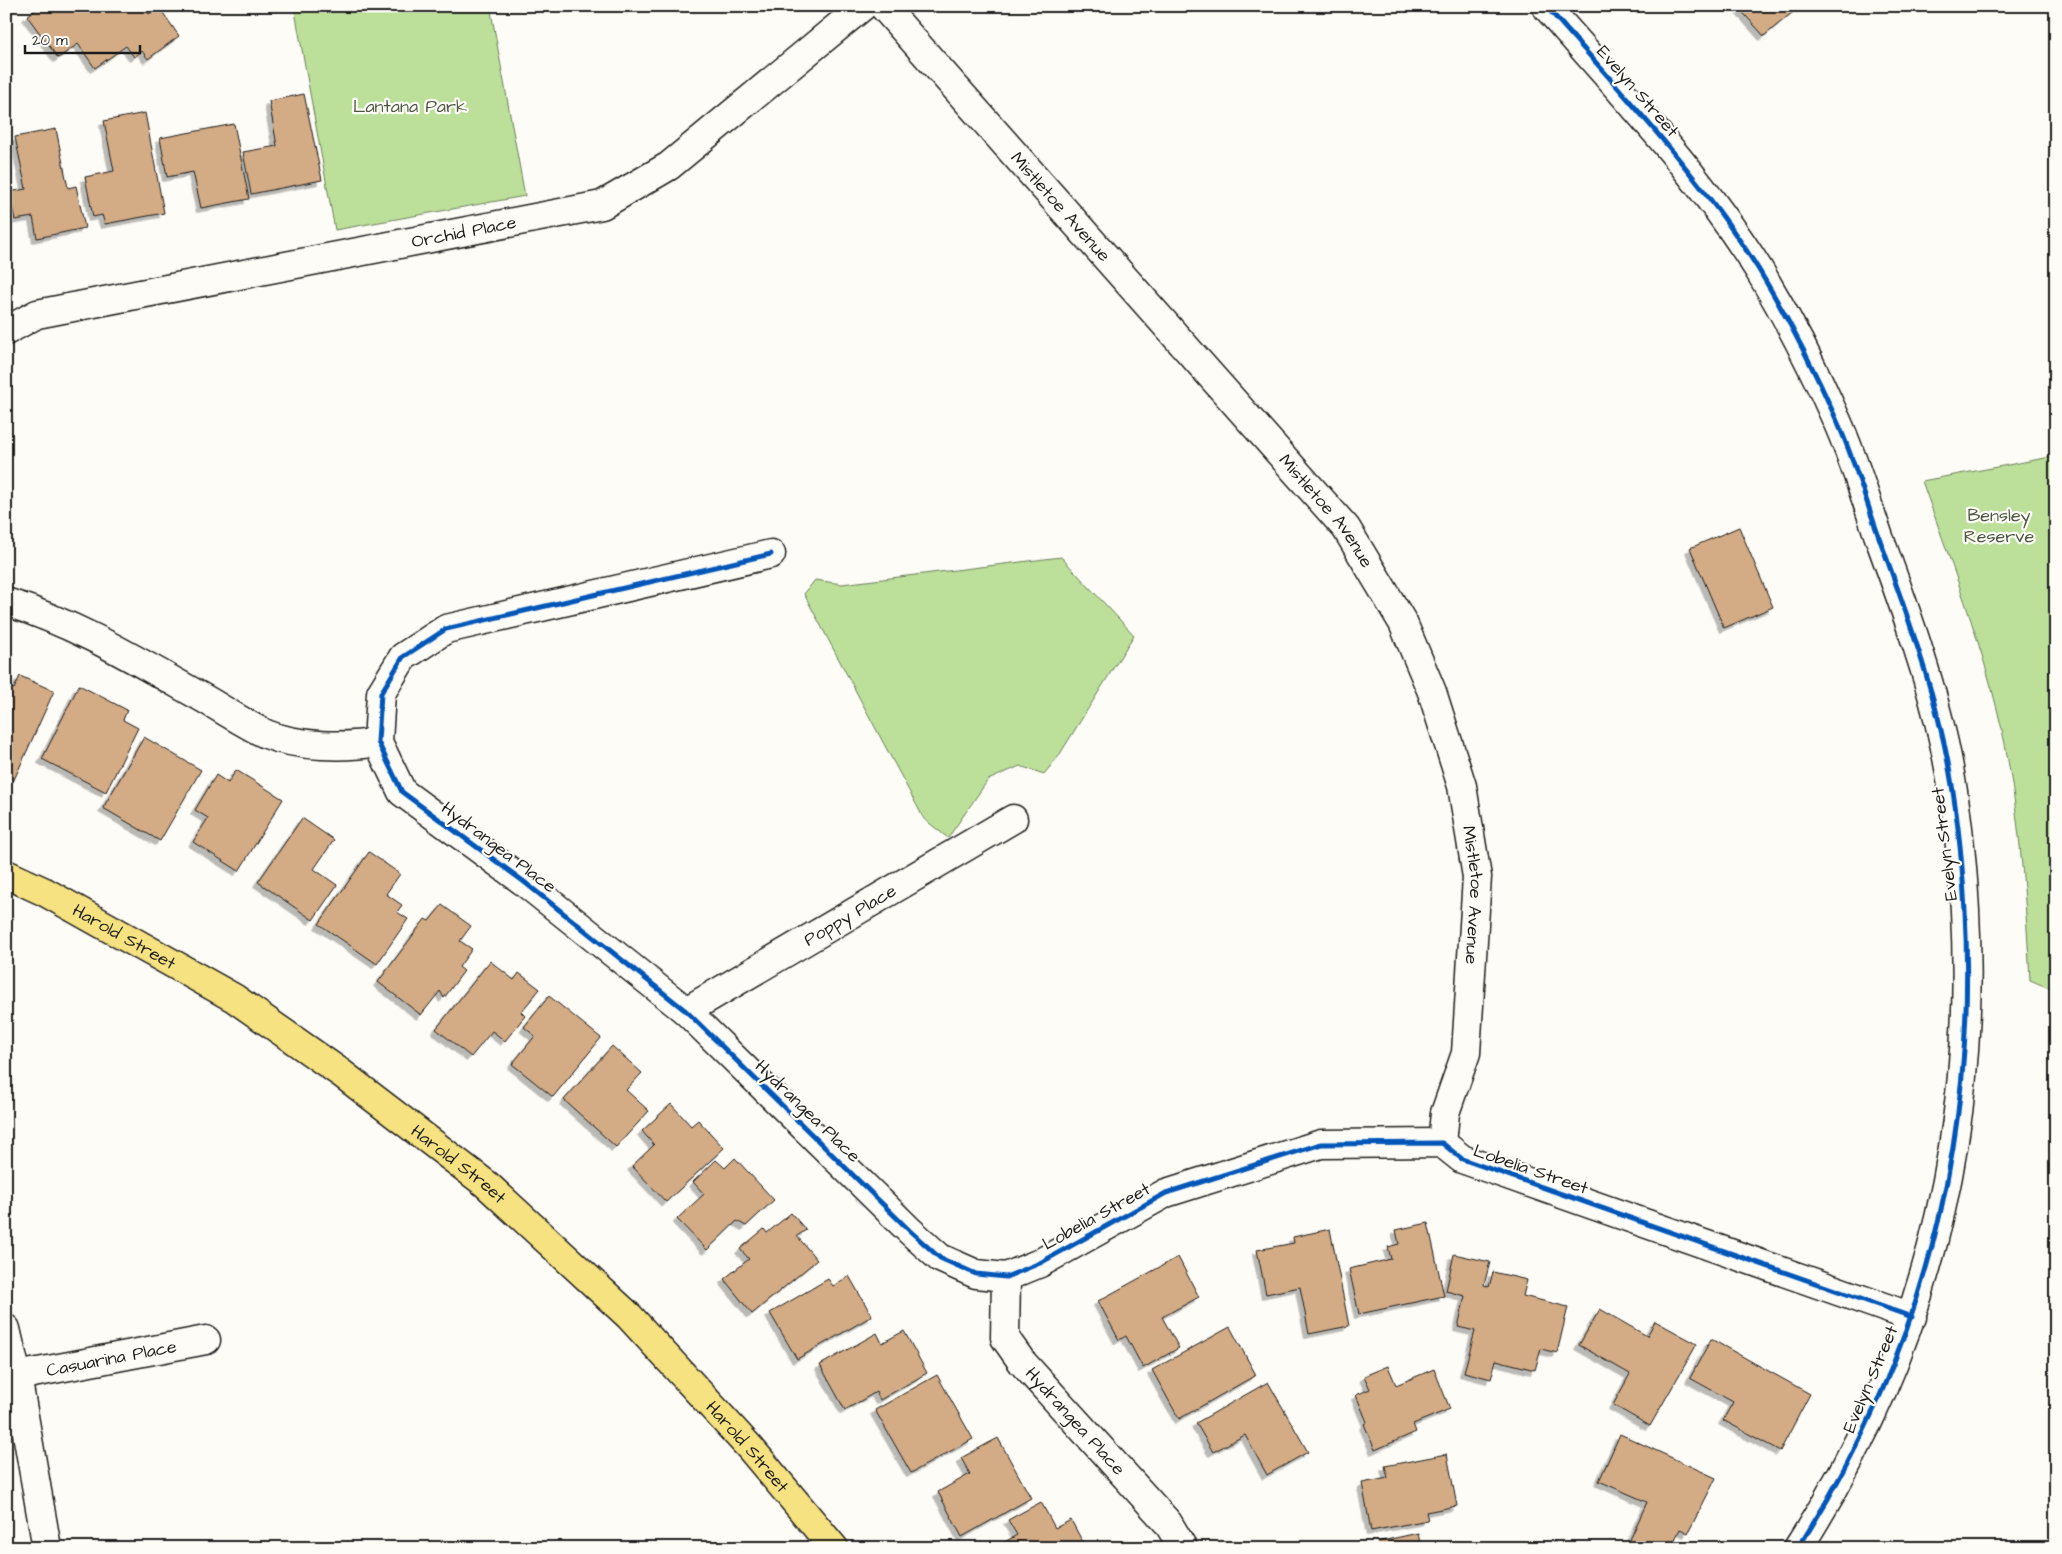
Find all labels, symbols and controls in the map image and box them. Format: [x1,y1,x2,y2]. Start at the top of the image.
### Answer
scale bar [25,22,140,54]
text: 20 m [32,30,68,51]
street label: Evelyn Street [1590,40,1685,144]
park label: Lantana Park [353,94,467,119]
street label: Mistletoe Avenue [1005,146,1116,267]
street label: Orchid Place [409,210,519,254]
street label: Mistletoe Avenue [1273,449,1379,573]
park label: Bensley Reserve [1964,503,2034,549]
street label: Evelyn Street [1925,785,1965,902]
street label: Hydrangea Place [435,796,562,900]
street label: Mistletoe Avenue [1456,824,1489,965]
street label: Poppy Place [799,878,901,952]
street label: Harold Street [68,898,181,976]
street label: Hydrangea Place [749,1054,866,1169]
street label: Harold Street [405,1119,512,1210]
street label: Lobelia Street [1470,1138,1592,1201]
street label: Lobelia Street [1038,1176,1155,1256]
street label: Evelyn Street [1837,1321,1905,1437]
street label: Casuarina Place [44,1334,179,1383]
street label: Hydrangea Place [1019,1362,1131,1481]
street label: Harold Street [700,1396,795,1499]

